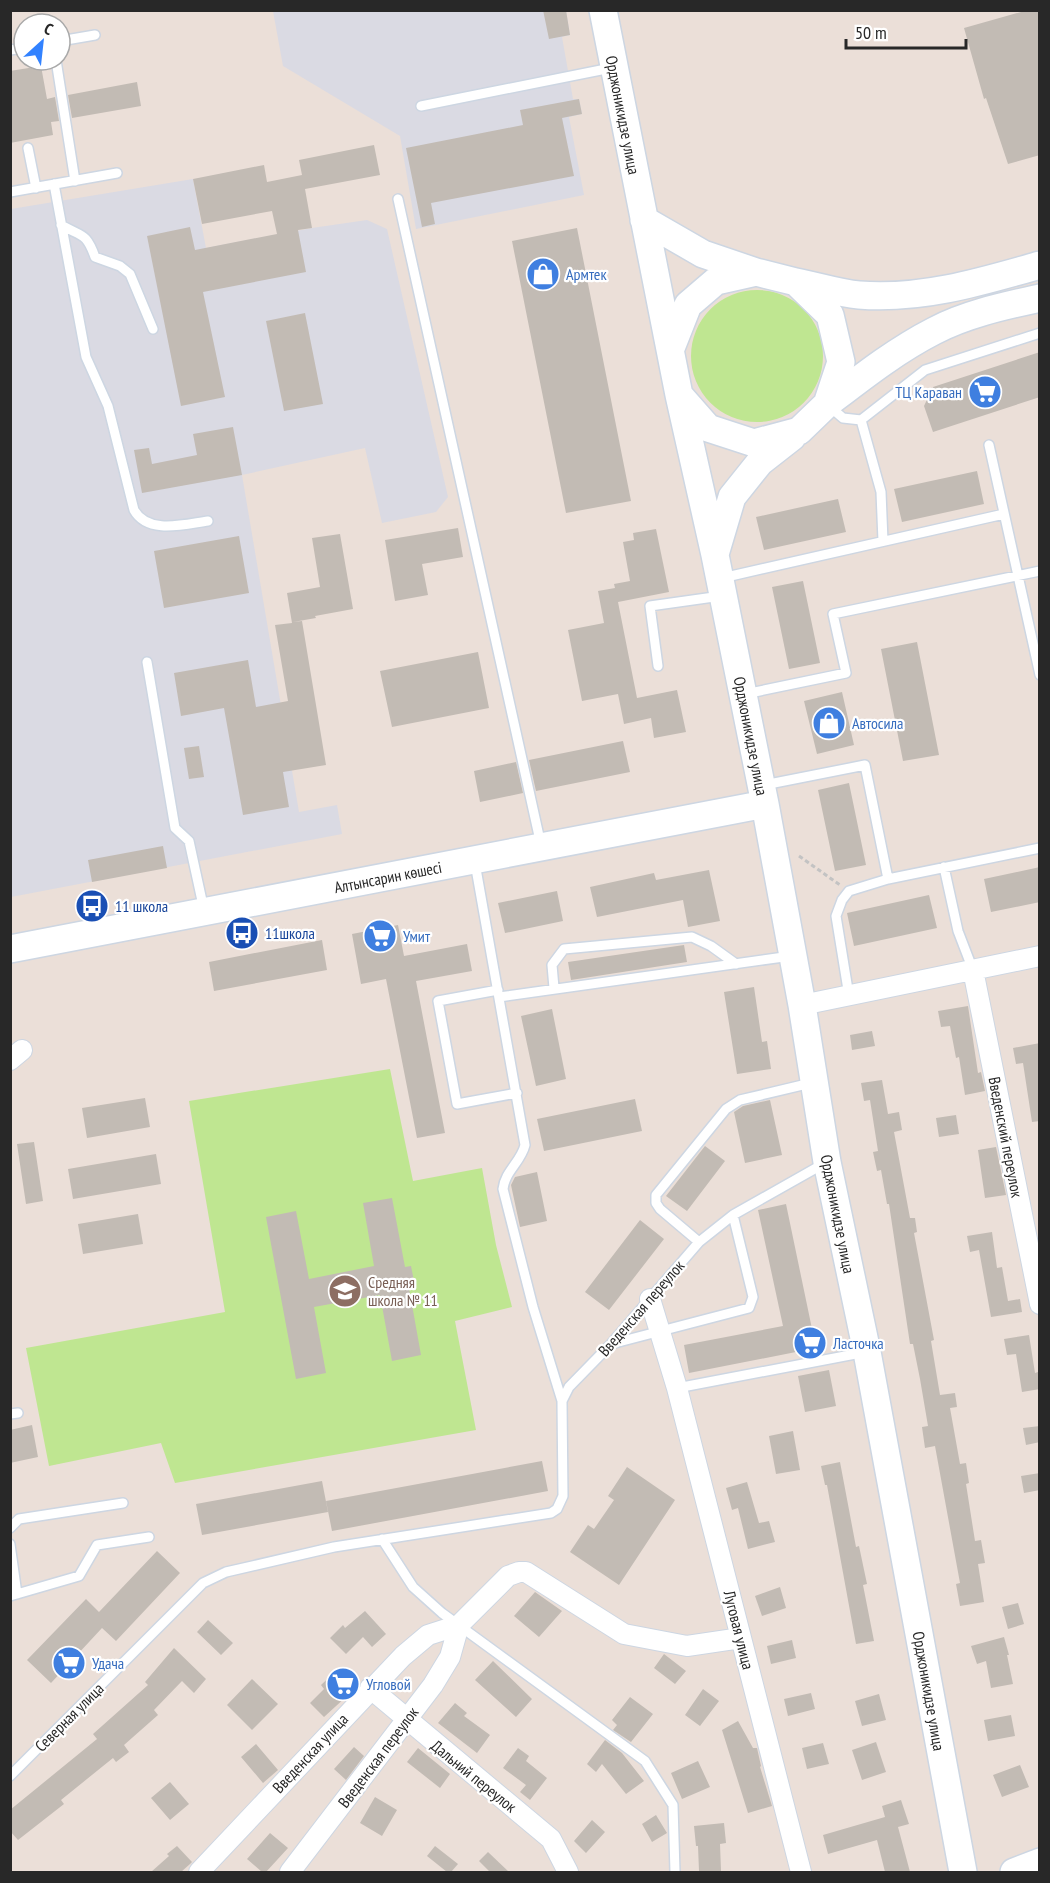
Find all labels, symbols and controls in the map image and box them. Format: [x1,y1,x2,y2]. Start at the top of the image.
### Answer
north arrow [12,12,72,72]
scale bar [846,12,966,50]
text: С [41,18,57,40]
text: 50 m [855,21,887,44]
street label: Орджоникидзе улица [602,54,644,176]
shop icon: Армтек [525,256,561,292]
place label: Армтек [566,264,607,284]
supermarket icon: ТЦ Караван [967,374,1003,410]
place label: ТЦ Караван [895,382,962,402]
street label: Орджоникидзе улица [730,675,772,797]
shop icon: Автосила [811,705,847,741]
place label: Автосила [852,713,904,733]
street label: Алтынсарин көшесі [333,857,443,897]
bus stop icon: 11 школа [74,888,110,924]
place label: 11 школа [115,896,168,916]
bus stop icon: 11школа [224,915,260,951]
supermarket icon: Умит [362,918,398,954]
place label: 11школа [265,923,315,943]
place label: Умит [403,926,431,946]
street label: Введенский переулок [984,1075,1028,1200]
street label: Орджоникидзе улица [817,1153,859,1275]
street label: Введенская переулок [594,1255,689,1360]
place label: Средняя школа № 11 [368,1272,438,1310]
school or university icon: Средняя школа № 11 [327,1273,363,1309]
supermarket icon: Ласточка [792,1325,828,1361]
place label: Ласточка [832,1333,884,1353]
street label: Луговая улица [719,1587,758,1672]
street label: Орджоникидзе улица [909,1630,949,1752]
supermarket icon: Удача [51,1645,87,1681]
place label: Удача [92,1653,124,1673]
supermarket icon: Угловой [325,1666,361,1702]
place label: Угловой [366,1674,411,1694]
street label: Северная улица [30,1678,108,1756]
street label: Введенская переулок [334,1702,423,1811]
street label: Введенская улица [268,1709,352,1797]
street label: Дальний переулок [427,1735,521,1817]

